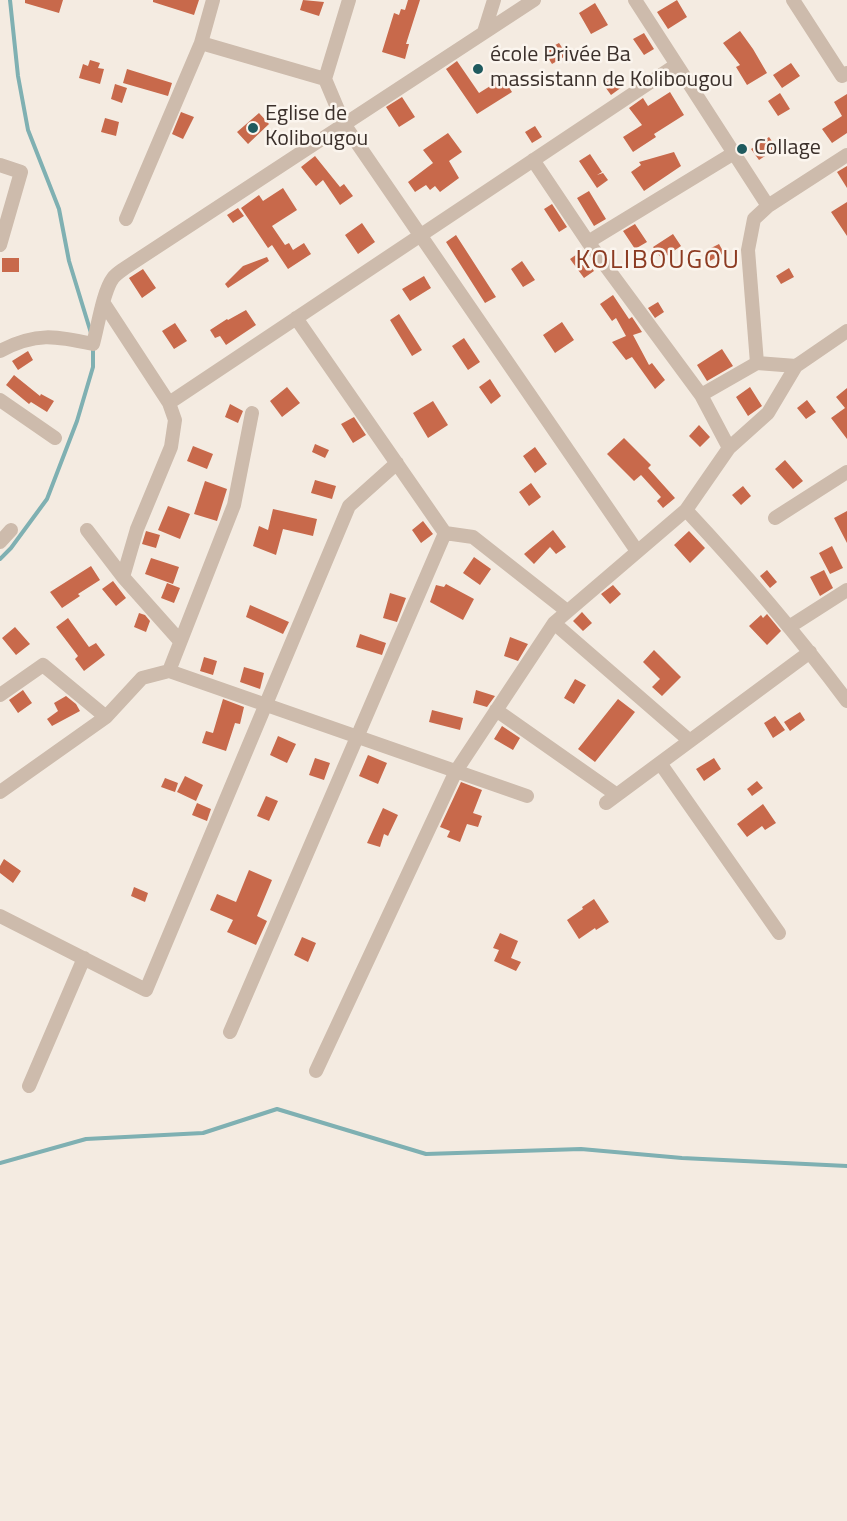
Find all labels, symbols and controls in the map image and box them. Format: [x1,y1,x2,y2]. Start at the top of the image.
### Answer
place label: école Privée Ba massistann de Kolibougou [490,43,733,94]
marker: école Privée Ba massistann de Kolibougou [471,62,485,76]
place label: Eglise de Kolibougou [265,102,368,154]
marker: Eglise de Kolibougou [246,121,260,135]
place label: Collage [754,136,821,162]
marker: Collage [735,142,749,156]
district label: KOLIBOUGOU [575,246,741,278]

